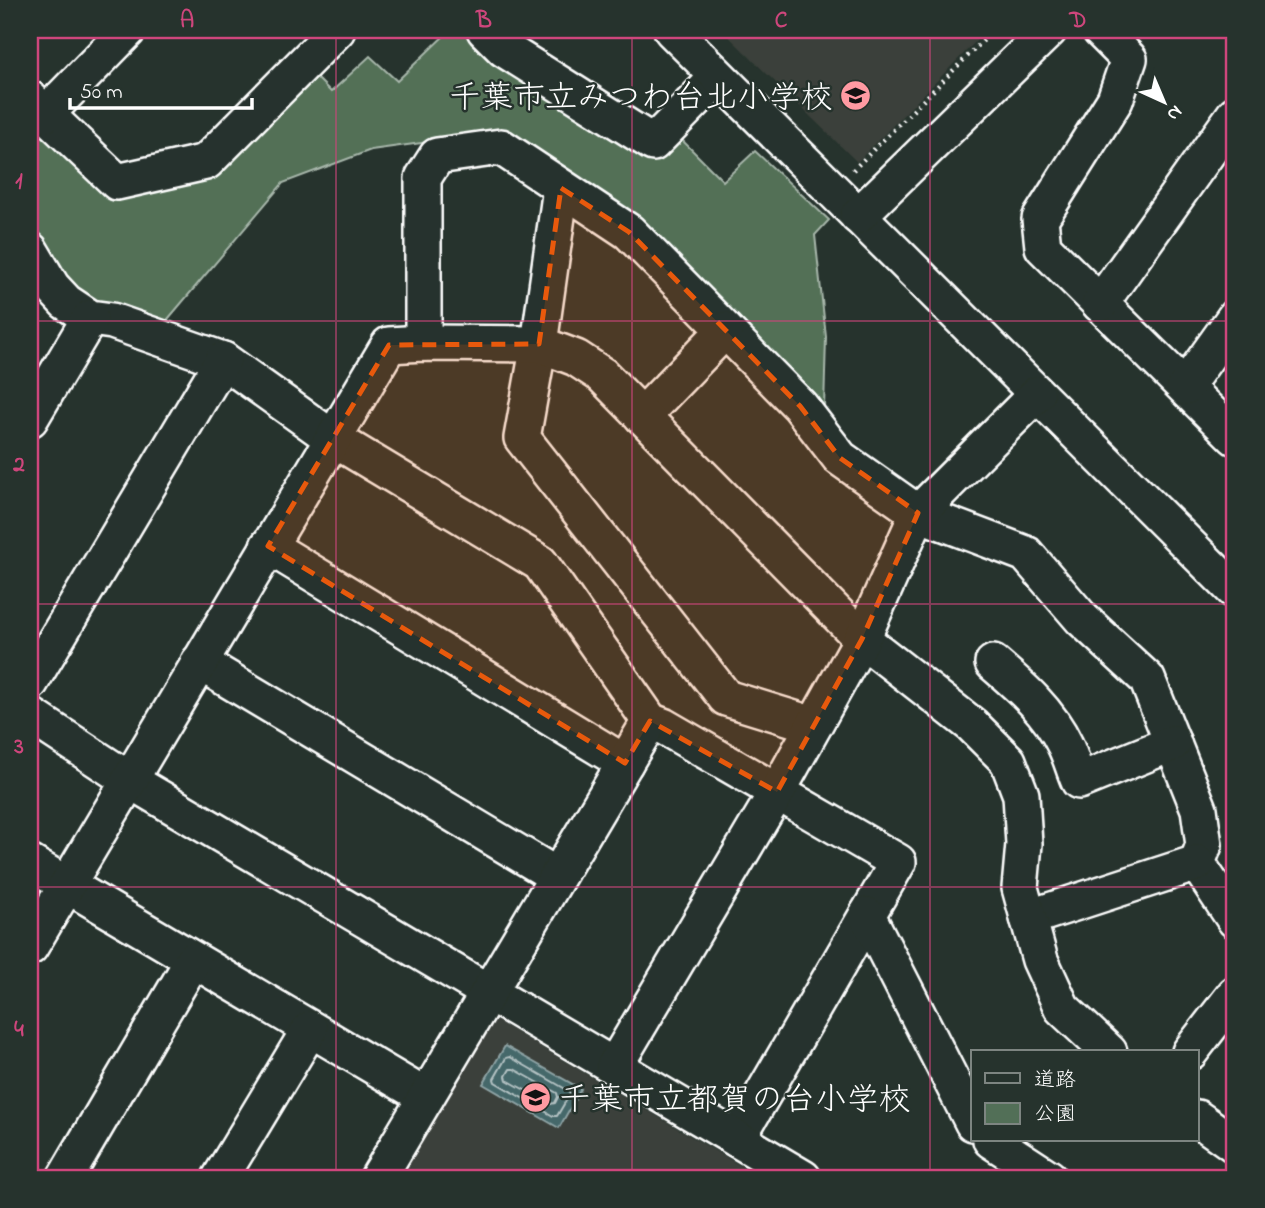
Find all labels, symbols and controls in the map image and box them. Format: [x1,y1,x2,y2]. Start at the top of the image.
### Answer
text: A [180,5,194,38]
text: B [475,5,492,38]
text: C [775,5,788,38]
text: D [1069,5,1086,38]
scale bar [70,66,252,110]
north arrow [1128,66,1198,136]
place label: 千葉市立みつわ台北小学校 [449,76,833,123]
text: 50 m [80,78,123,108]
school or university icon: 千葉市立みつわ台北小学校 [839,79,873,113]
text: N [1160,98,1188,127]
text: 1 [15,166,23,199]
text: 2 [12,449,25,482]
text: 3 [13,731,24,764]
text: 4 [14,1014,24,1047]
legend [971,1050,1198,1142]
text: 道路 [1034,1066,1076,1096]
place label: 千葉市立都賀の台小学校 [559,1078,911,1125]
school or university icon: 千葉市立都賀の台小学校 [519,1081,553,1115]
text: 公園 [1034,1100,1076,1130]

